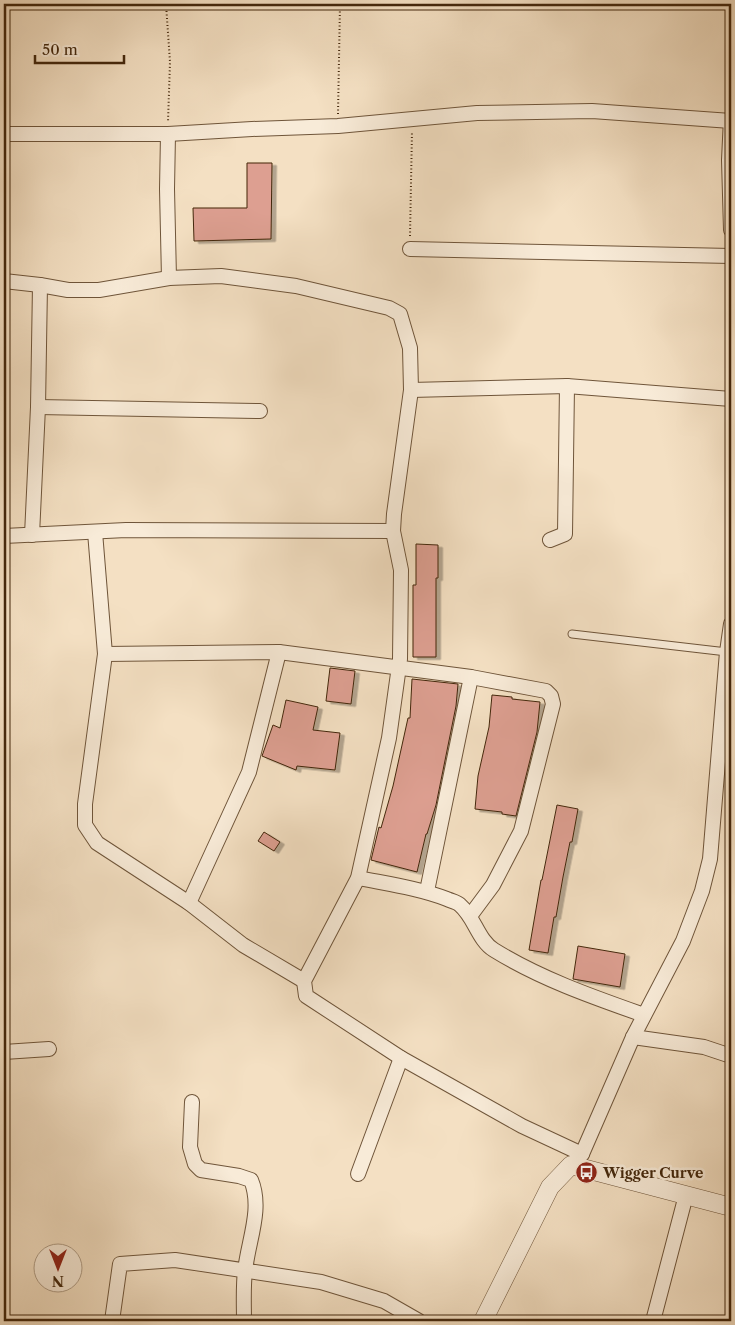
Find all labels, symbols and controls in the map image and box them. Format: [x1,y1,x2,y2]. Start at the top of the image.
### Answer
scale bar [35,32,124,64]
text: 50 m [42,40,78,59]
bus stop icon: Wigger Curve [575,1161,599,1185]
place label: Wigger Curve [602,1164,703,1182]
north arrow [32,1242,82,1292]
text: N [52,1272,64,1290]

